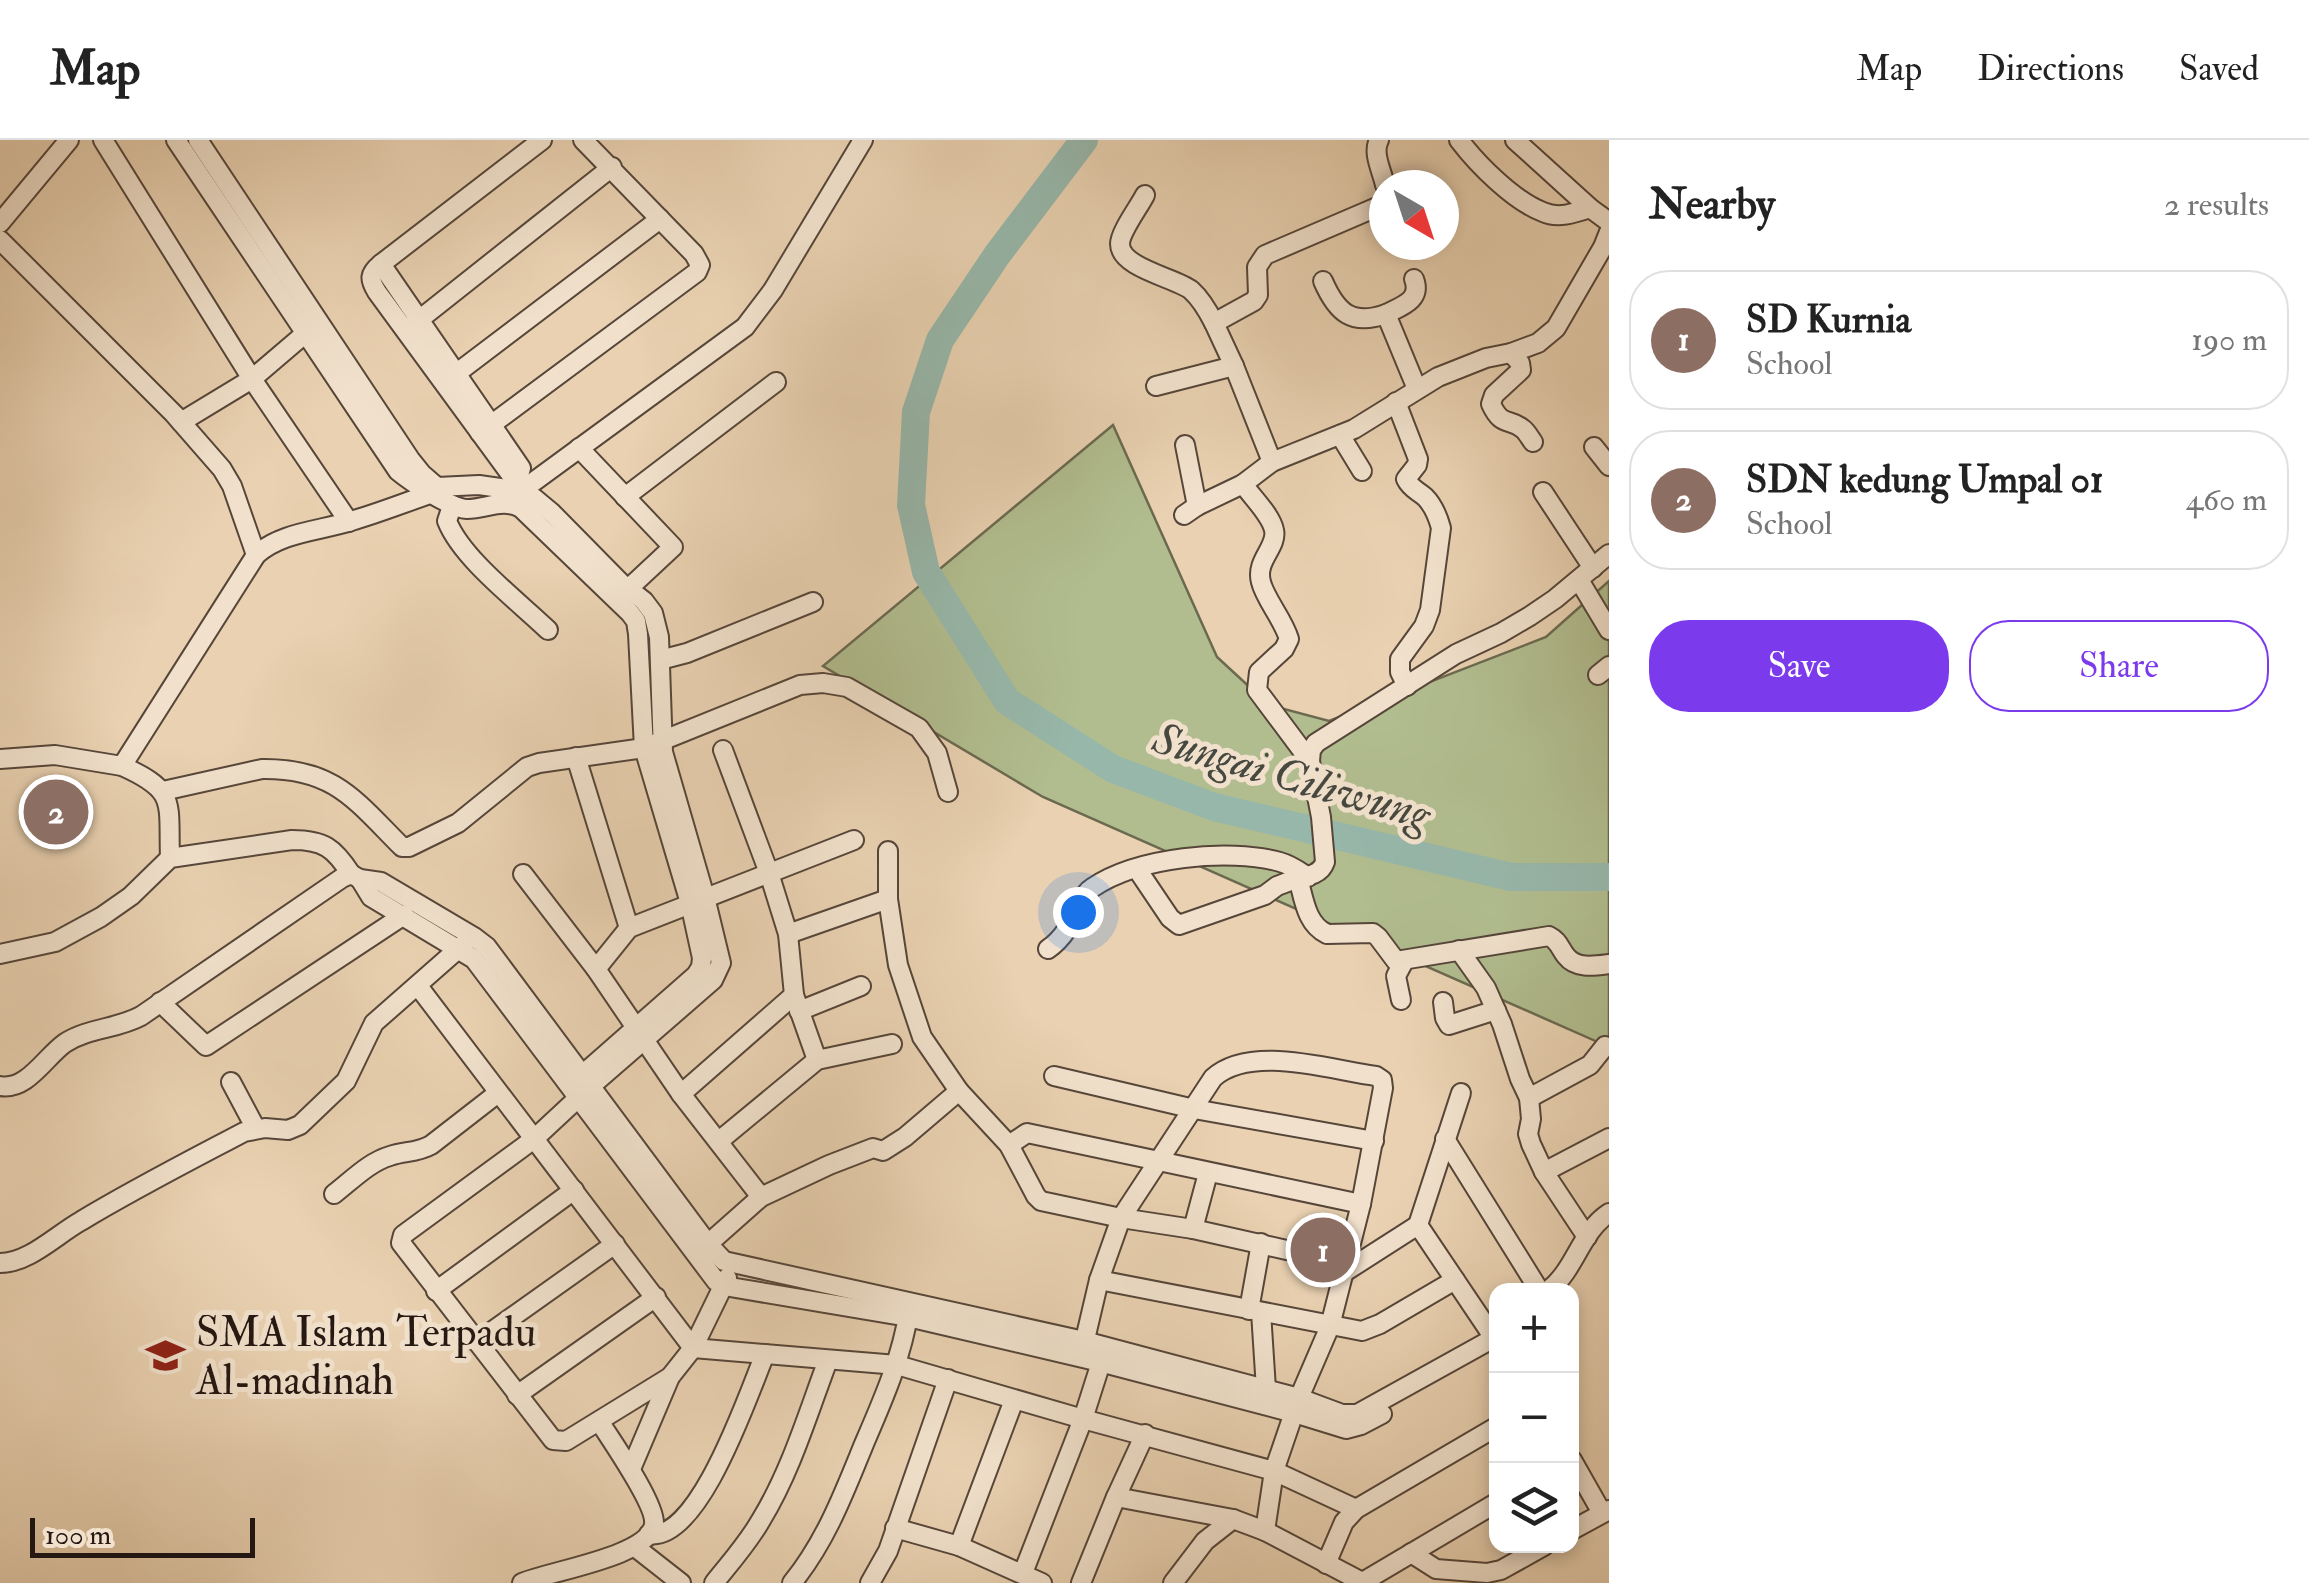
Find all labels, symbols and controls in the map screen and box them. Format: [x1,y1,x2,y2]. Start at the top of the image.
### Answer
text: Map [50,39,140,99]
text: Map [1856,47,1922,91]
text: Directions [1977,47,2124,91]
text: Saved [2179,47,2259,91]
north arrow [1369,170,1459,260]
text: Nearby [1649,179,1775,231]
text: 2 results [2164,185,2269,225]
text: SD Kurnia [1746,296,1911,344]
text: 1 [1678,320,1689,360]
text: 190 m [2191,320,2267,360]
text: School [1746,344,1832,384]
text: SDN kedung Umpal 01 [1746,456,2103,504]
text: 2 [1675,480,1692,520]
text: 460 m [2186,480,2267,520]
text: School [1746,504,1832,544]
button: Save [1649,620,1949,712]
button: Share [1969,620,2269,712]
water label: Sungai Ciliwung [1145,710,1439,844]
pin: 2 [23,774,88,850]
your location [1053,887,1104,938]
pin: 1 [1290,1212,1356,1288]
map controls [1489,1283,1579,1553]
button: + [1489,1283,1579,1373]
place label: SMA Islam Terpadu Al-madinah [195,1307,536,1407]
school or university icon: SMA Islam Terpadu Al-madinah [145,1334,187,1376]
button: − [1489,1373,1579,1463]
button: layers [1489,1463,1579,1553]
scale bar [30,1513,255,1558]
text: 100 m [45,1518,111,1553]

